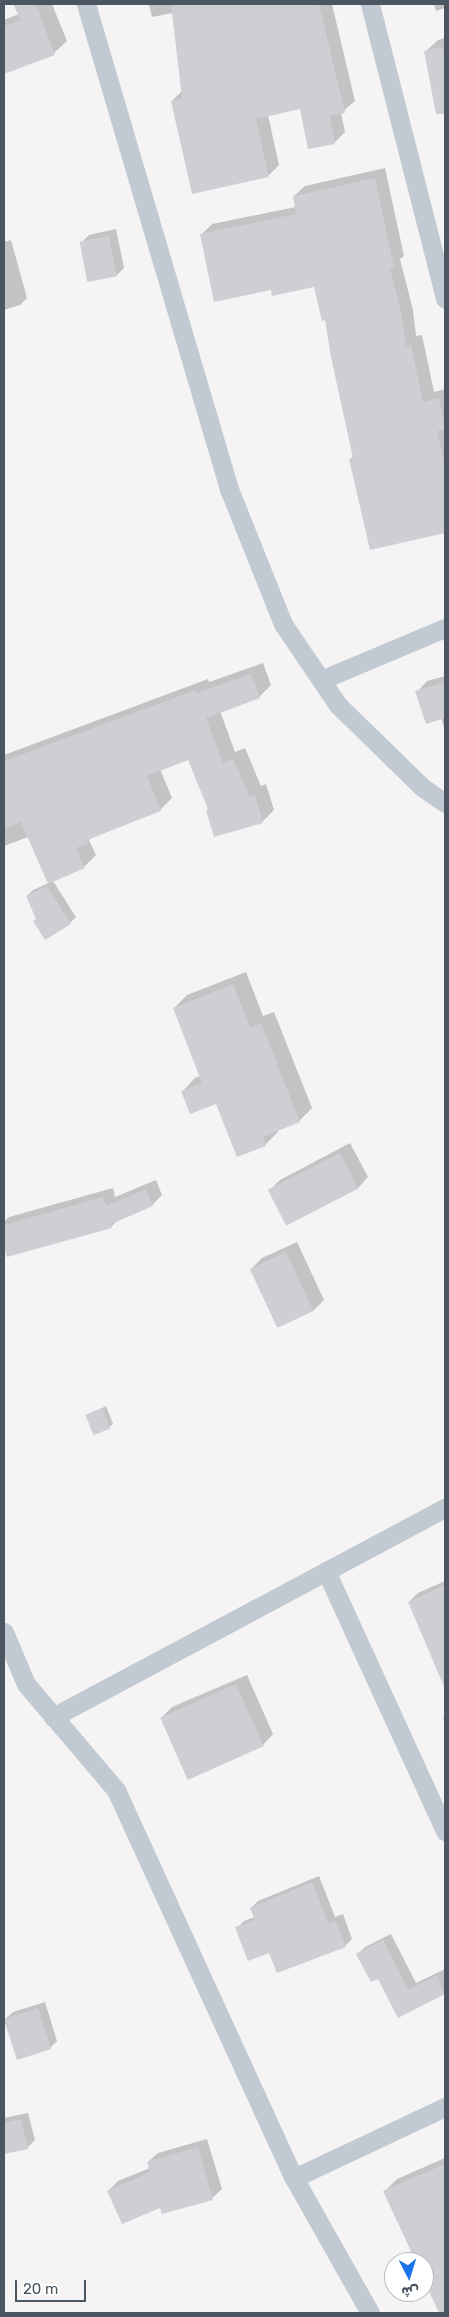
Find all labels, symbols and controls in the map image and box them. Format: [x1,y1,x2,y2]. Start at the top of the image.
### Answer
north arrow [384,2252,434,2302]
scale bar [18,2270,89,2302]
text: 20 m [23,2280,58,2298]
text: ش [401,2282,420,2301]

